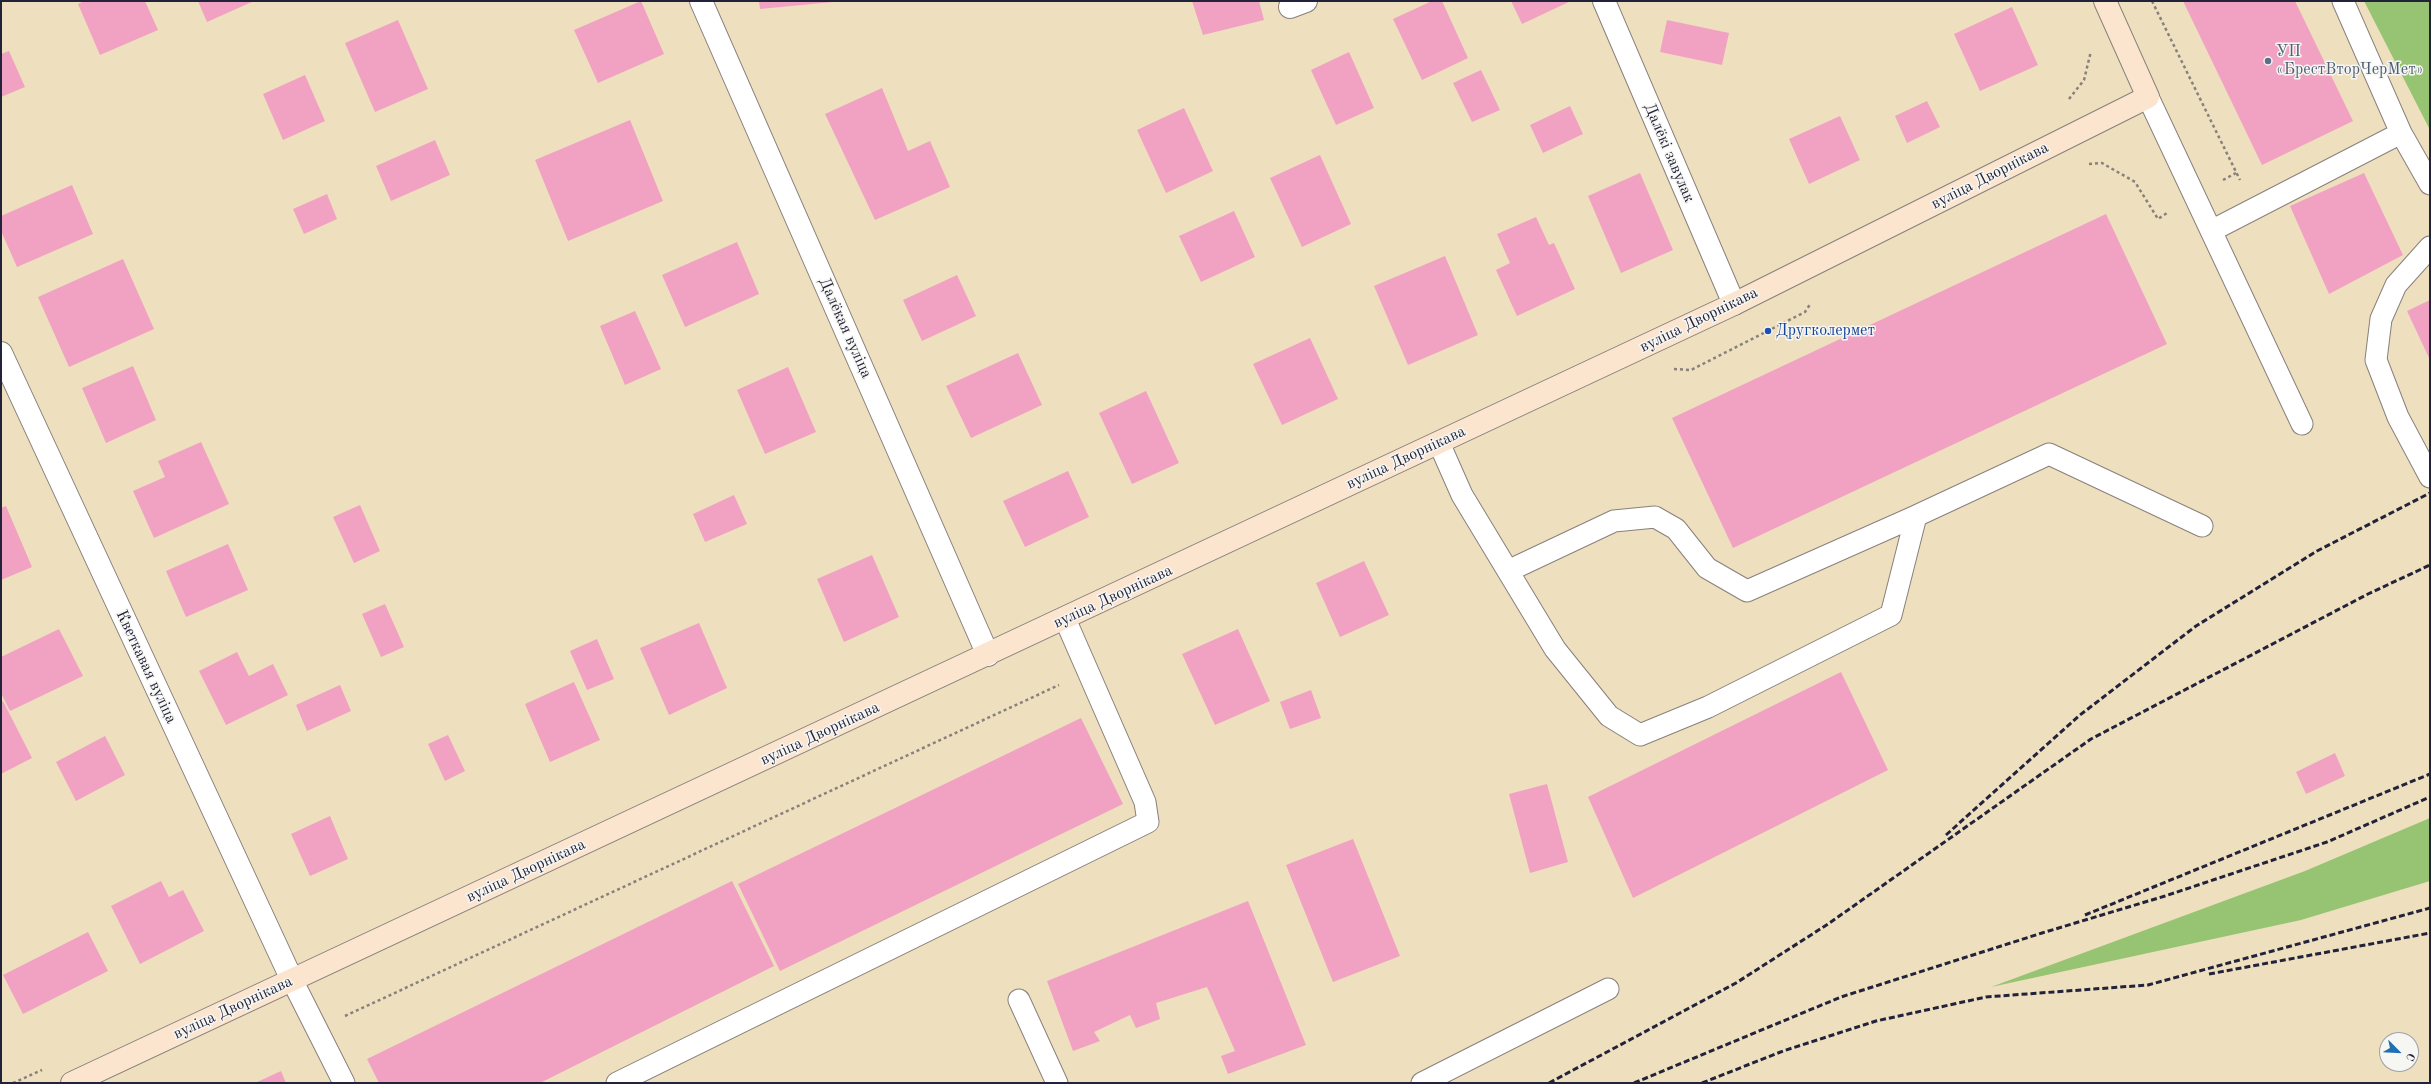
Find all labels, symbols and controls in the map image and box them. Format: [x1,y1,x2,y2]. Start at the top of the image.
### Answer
place label: УП «БрестВторЧерМет» [2276,42,2423,80]
marker: УП «БрестВторЧерМет» [2263,56,2273,66]
street label: Далёкі завулак [1639,100,1699,206]
street label: вуліца Дворнікава [1928,138,2052,214]
street label: Далёкая вуліца [814,275,876,381]
street label: вуліца Дворнікава [1637,283,1761,357]
place label: Другколермет [1776,321,1875,341]
marker: Другколермет [1763,326,1773,336]
street label: вуліца Дворнікава [1343,422,1469,494]
street label: вуліца Дворнікава [1050,561,1176,633]
street label: Кветкавая вуліца [111,607,181,727]
street label: вуліца Дворнікава [757,698,883,770]
street label: вуліца Дворнікава [463,835,589,907]
street label: вуліца Дворнікава [170,972,296,1044]
north arrow [2379,1032,2419,1072]
text: С [2403,1051,2416,1062]

